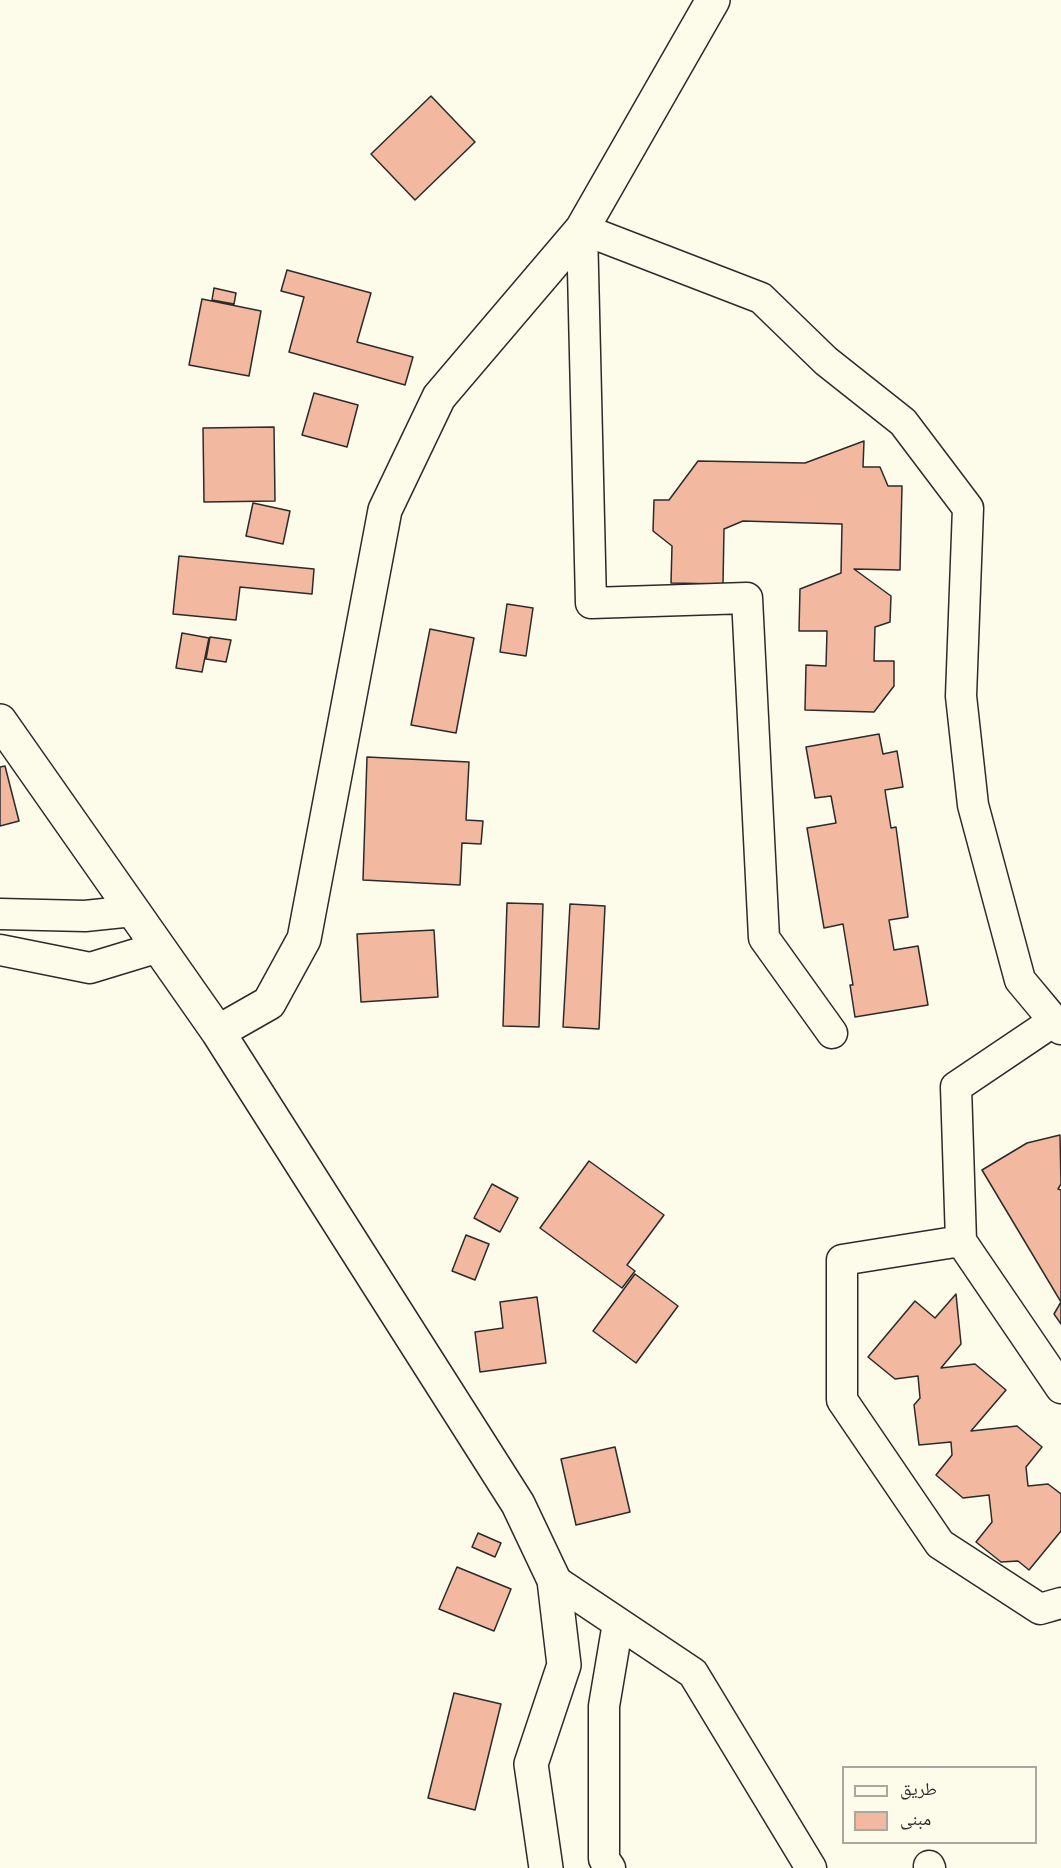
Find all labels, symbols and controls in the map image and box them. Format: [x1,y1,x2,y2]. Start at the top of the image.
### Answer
legend [842,1766,1037,1844]
text: طريق [900,1779,937,1800]
text: مبنى [900,1809,931,1830]

